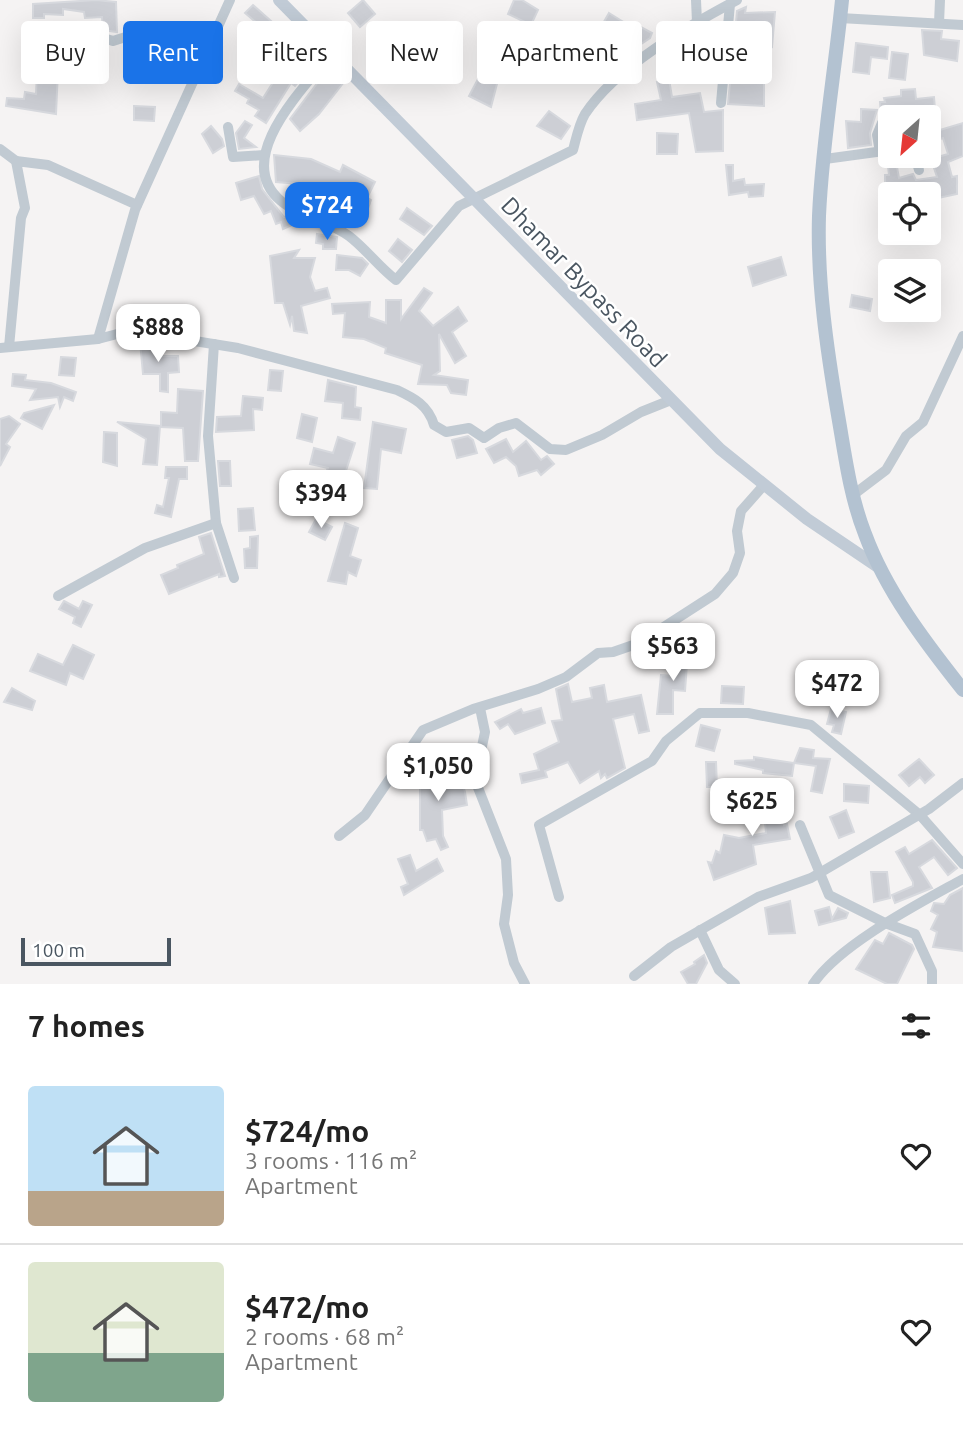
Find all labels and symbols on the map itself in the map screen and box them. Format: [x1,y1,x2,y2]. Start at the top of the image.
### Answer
north arrow [878,105,942,168]
pin: $724 [286,182,368,242]
street label: Dhamar Bypass Road [496,192,672,372]
pin: $888 [117,304,199,364]
pin: $394 [280,470,362,530]
pin: $563 [632,624,714,683]
pin: $472 [796,660,878,720]
pin: $1,050 [381,744,495,803]
pin: $625 [711,778,793,838]
scale bar [21,935,172,967]

